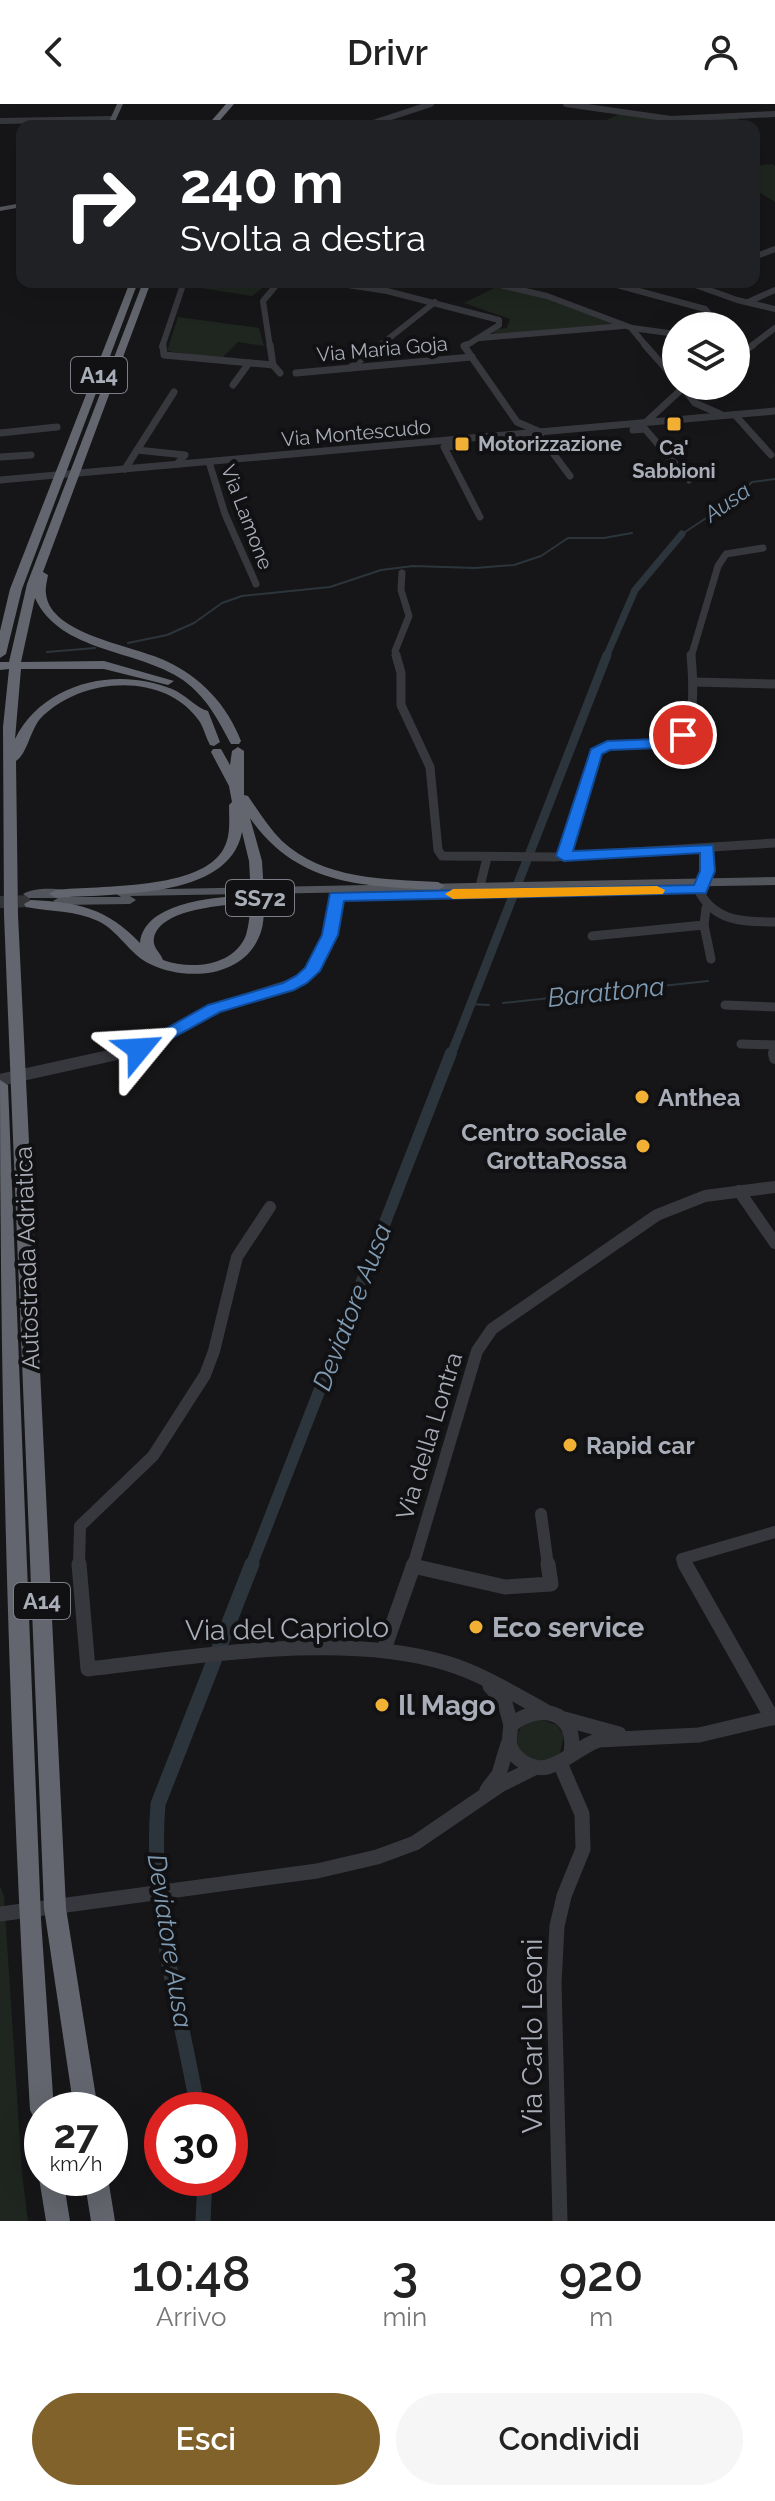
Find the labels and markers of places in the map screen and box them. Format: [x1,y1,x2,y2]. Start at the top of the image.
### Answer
marker: Ca' Sabbioni [665,415,683,433]
place label: Motorizzazione [478,432,622,456]
marker: Motorizzazione [453,435,471,453]
place label: Ca' Sabbioni [632,436,716,483]
pin [649,701,717,769]
place label: Anthea [658,1083,741,1112]
marker: Anthea [633,1088,651,1106]
place label: Centro sociale GrottaRossa [461,1118,627,1175]
marker: Centro sociale GrottaRossa [634,1137,652,1155]
place label: Rapid car [586,1431,695,1460]
marker: Rapid car [561,1436,579,1454]
place label: Eco service [492,1611,645,1644]
marker: Eco service [467,1618,485,1636]
place label: Il Mago [398,1689,496,1722]
marker: Il Mago [373,1696,391,1714]

